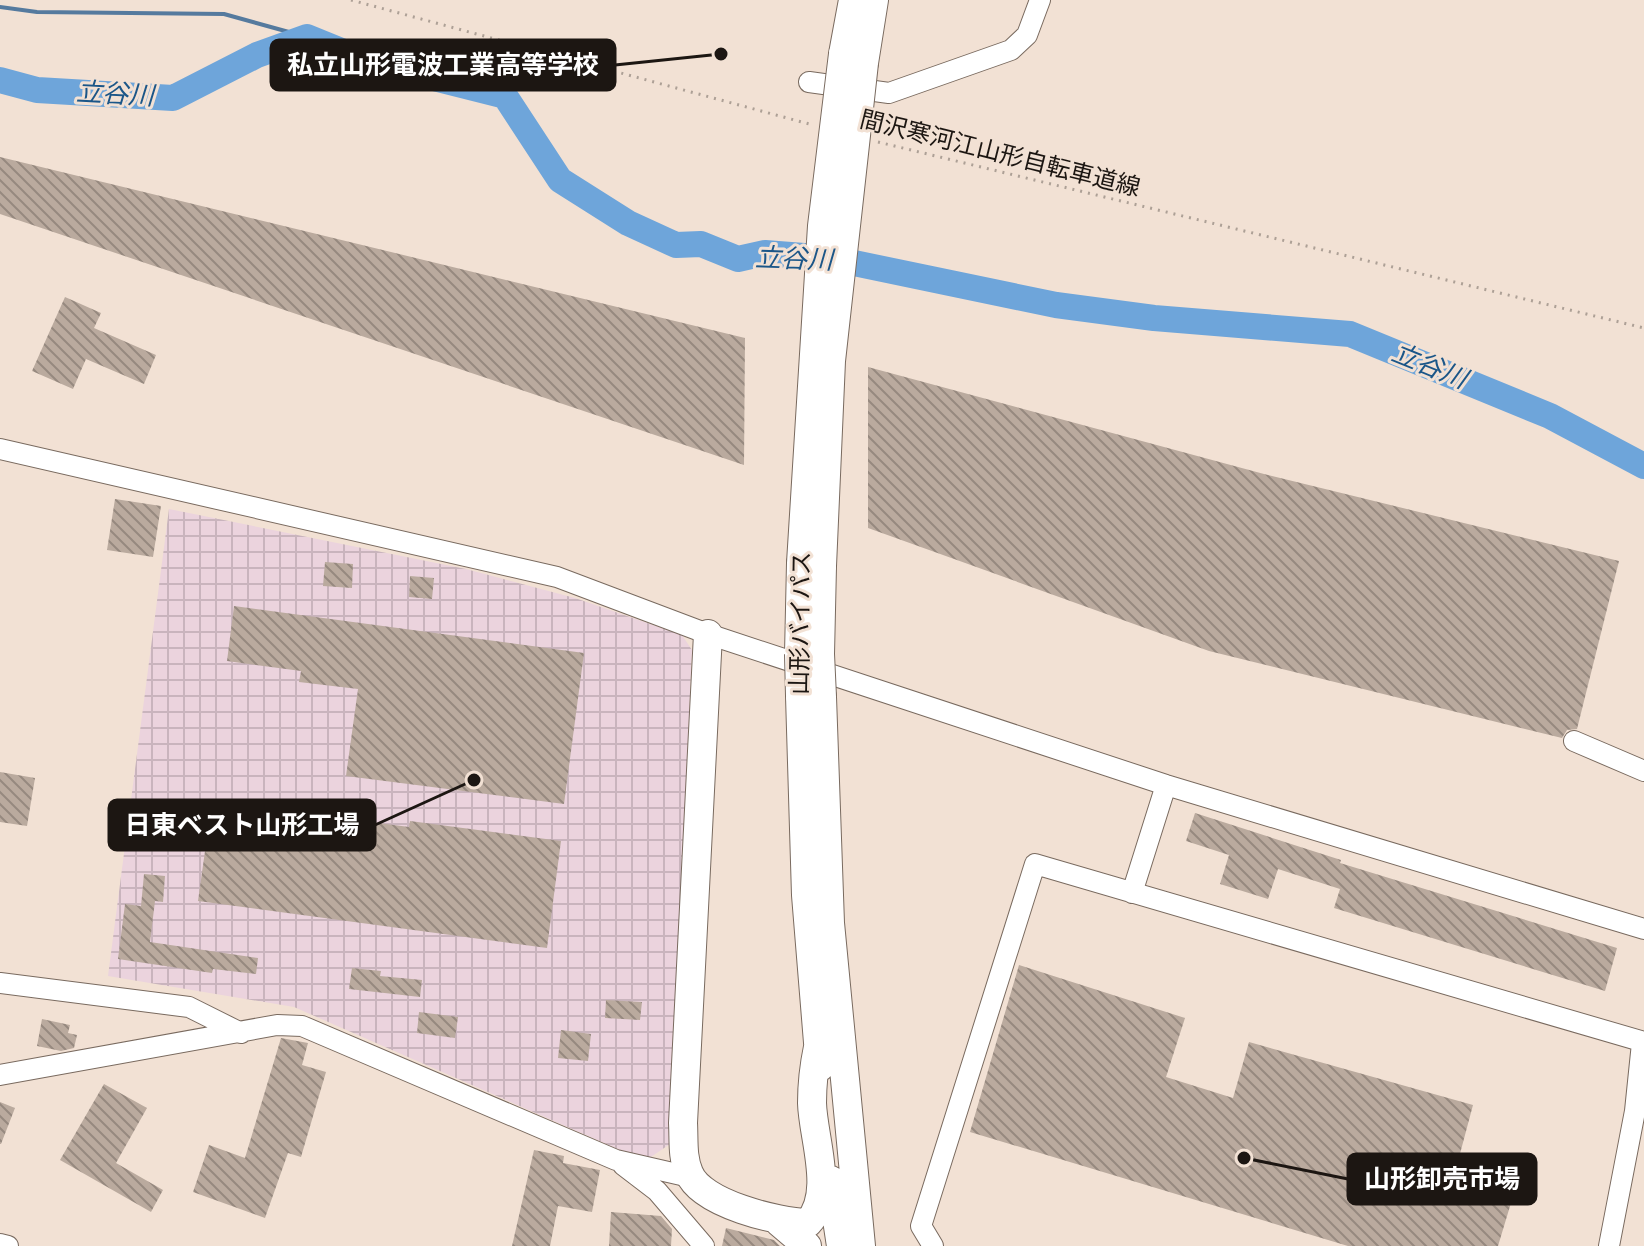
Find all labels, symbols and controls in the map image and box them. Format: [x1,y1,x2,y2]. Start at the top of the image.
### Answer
callout: 私立山形電波工業高等学校 [271,40,615,90]
text: 私立山形電波工業高等学校 [287,51,599,82]
water label: 立谷川 [75,77,158,113]
street label: 間沢寒河江山形自転車道線 [857,105,1143,203]
water label: 立谷川 [754,243,837,277]
water label: 立谷川 [1387,338,1474,397]
street label: 山形バイパス [785,551,817,695]
callout: 日東ベスト山形工場 [109,800,375,850]
text: 日東ベスト山形工場 [125,811,359,842]
callout: 山形卸売市場 [1348,1154,1536,1204]
text: 山形卸売市場 [1364,1165,1520,1196]

